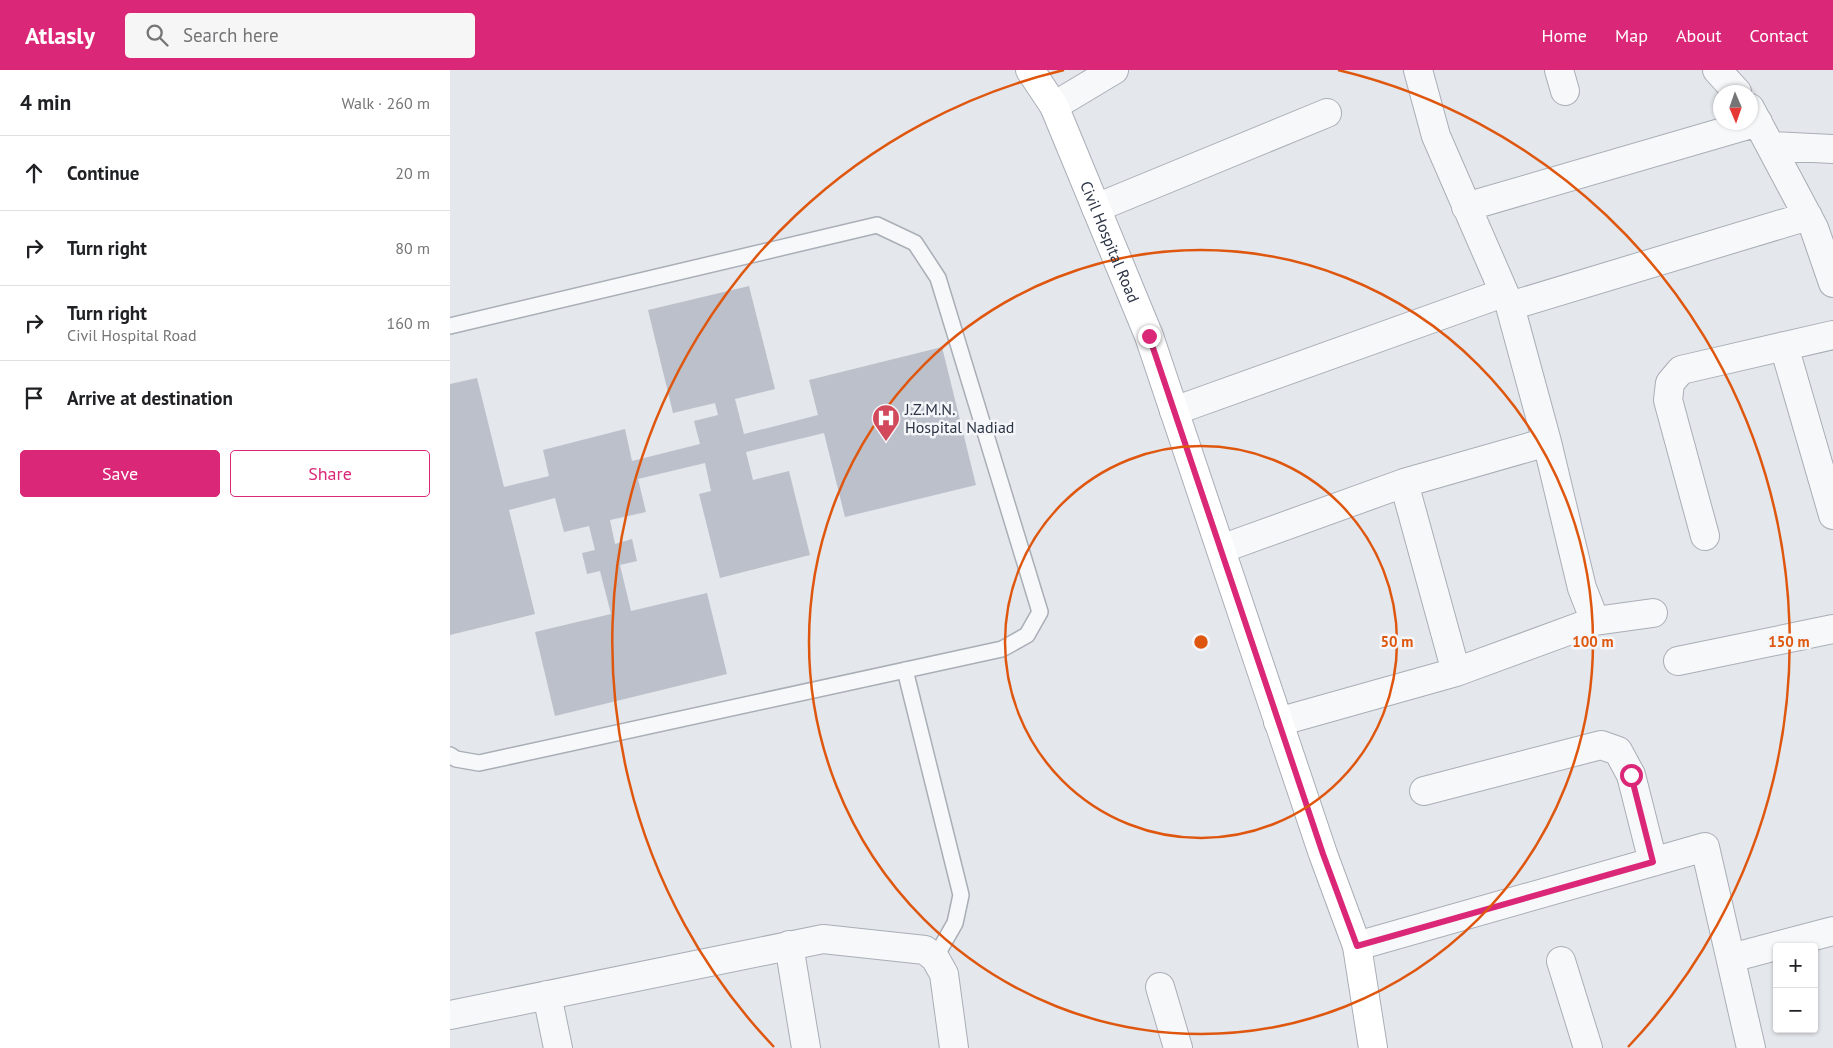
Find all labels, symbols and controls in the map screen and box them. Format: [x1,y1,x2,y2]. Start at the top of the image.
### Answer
search box [125,13,475,58]
text: Atlasly [25,20,95,51]
icon: search [143,21,171,49]
text: Search here [183,23,279,47]
text: Home [1541,24,1587,47]
text: Map [1615,24,1648,47]
text: About [1676,24,1722,47]
text: Contact [1750,24,1808,47]
north arrow [1713,85,1758,130]
text: 4 min [20,89,71,116]
text: Walk · 260 m [341,93,430,113]
icon: ahead [20,159,48,187]
text: Continue [67,161,139,185]
text: 20 m [395,163,430,183]
street label: Civil Hospital Road [1076,178,1144,305]
icon: right [20,234,48,262]
text: Turn right [67,236,147,260]
text: 80 m [395,238,430,258]
text: Turn right [67,301,147,325]
icon: right [20,309,48,337]
text: 160 m [387,313,430,333]
text: Civil Hospital Road [67,325,197,345]
route end [1138,325,1161,348]
icon: arrive [20,384,48,412]
text: Arrive at destination [67,386,233,410]
place label: J.Z.M.N. Hospital Nadiad [904,399,1014,437]
hospital icon: J.Z.M.N. Hospital Nadiad [871,403,901,442]
button: Save [20,450,220,497]
button: Share [230,450,430,497]
text: 50 m [1381,632,1413,651]
text: 100 m [1572,632,1614,651]
text: 150 m [1768,632,1810,651]
centre of rings [1192,633,1210,651]
route start [1620,764,1643,787]
map controls [1773,943,1818,1033]
button: + [1773,943,1818,988]
button: − [1773,988,1818,1033]

